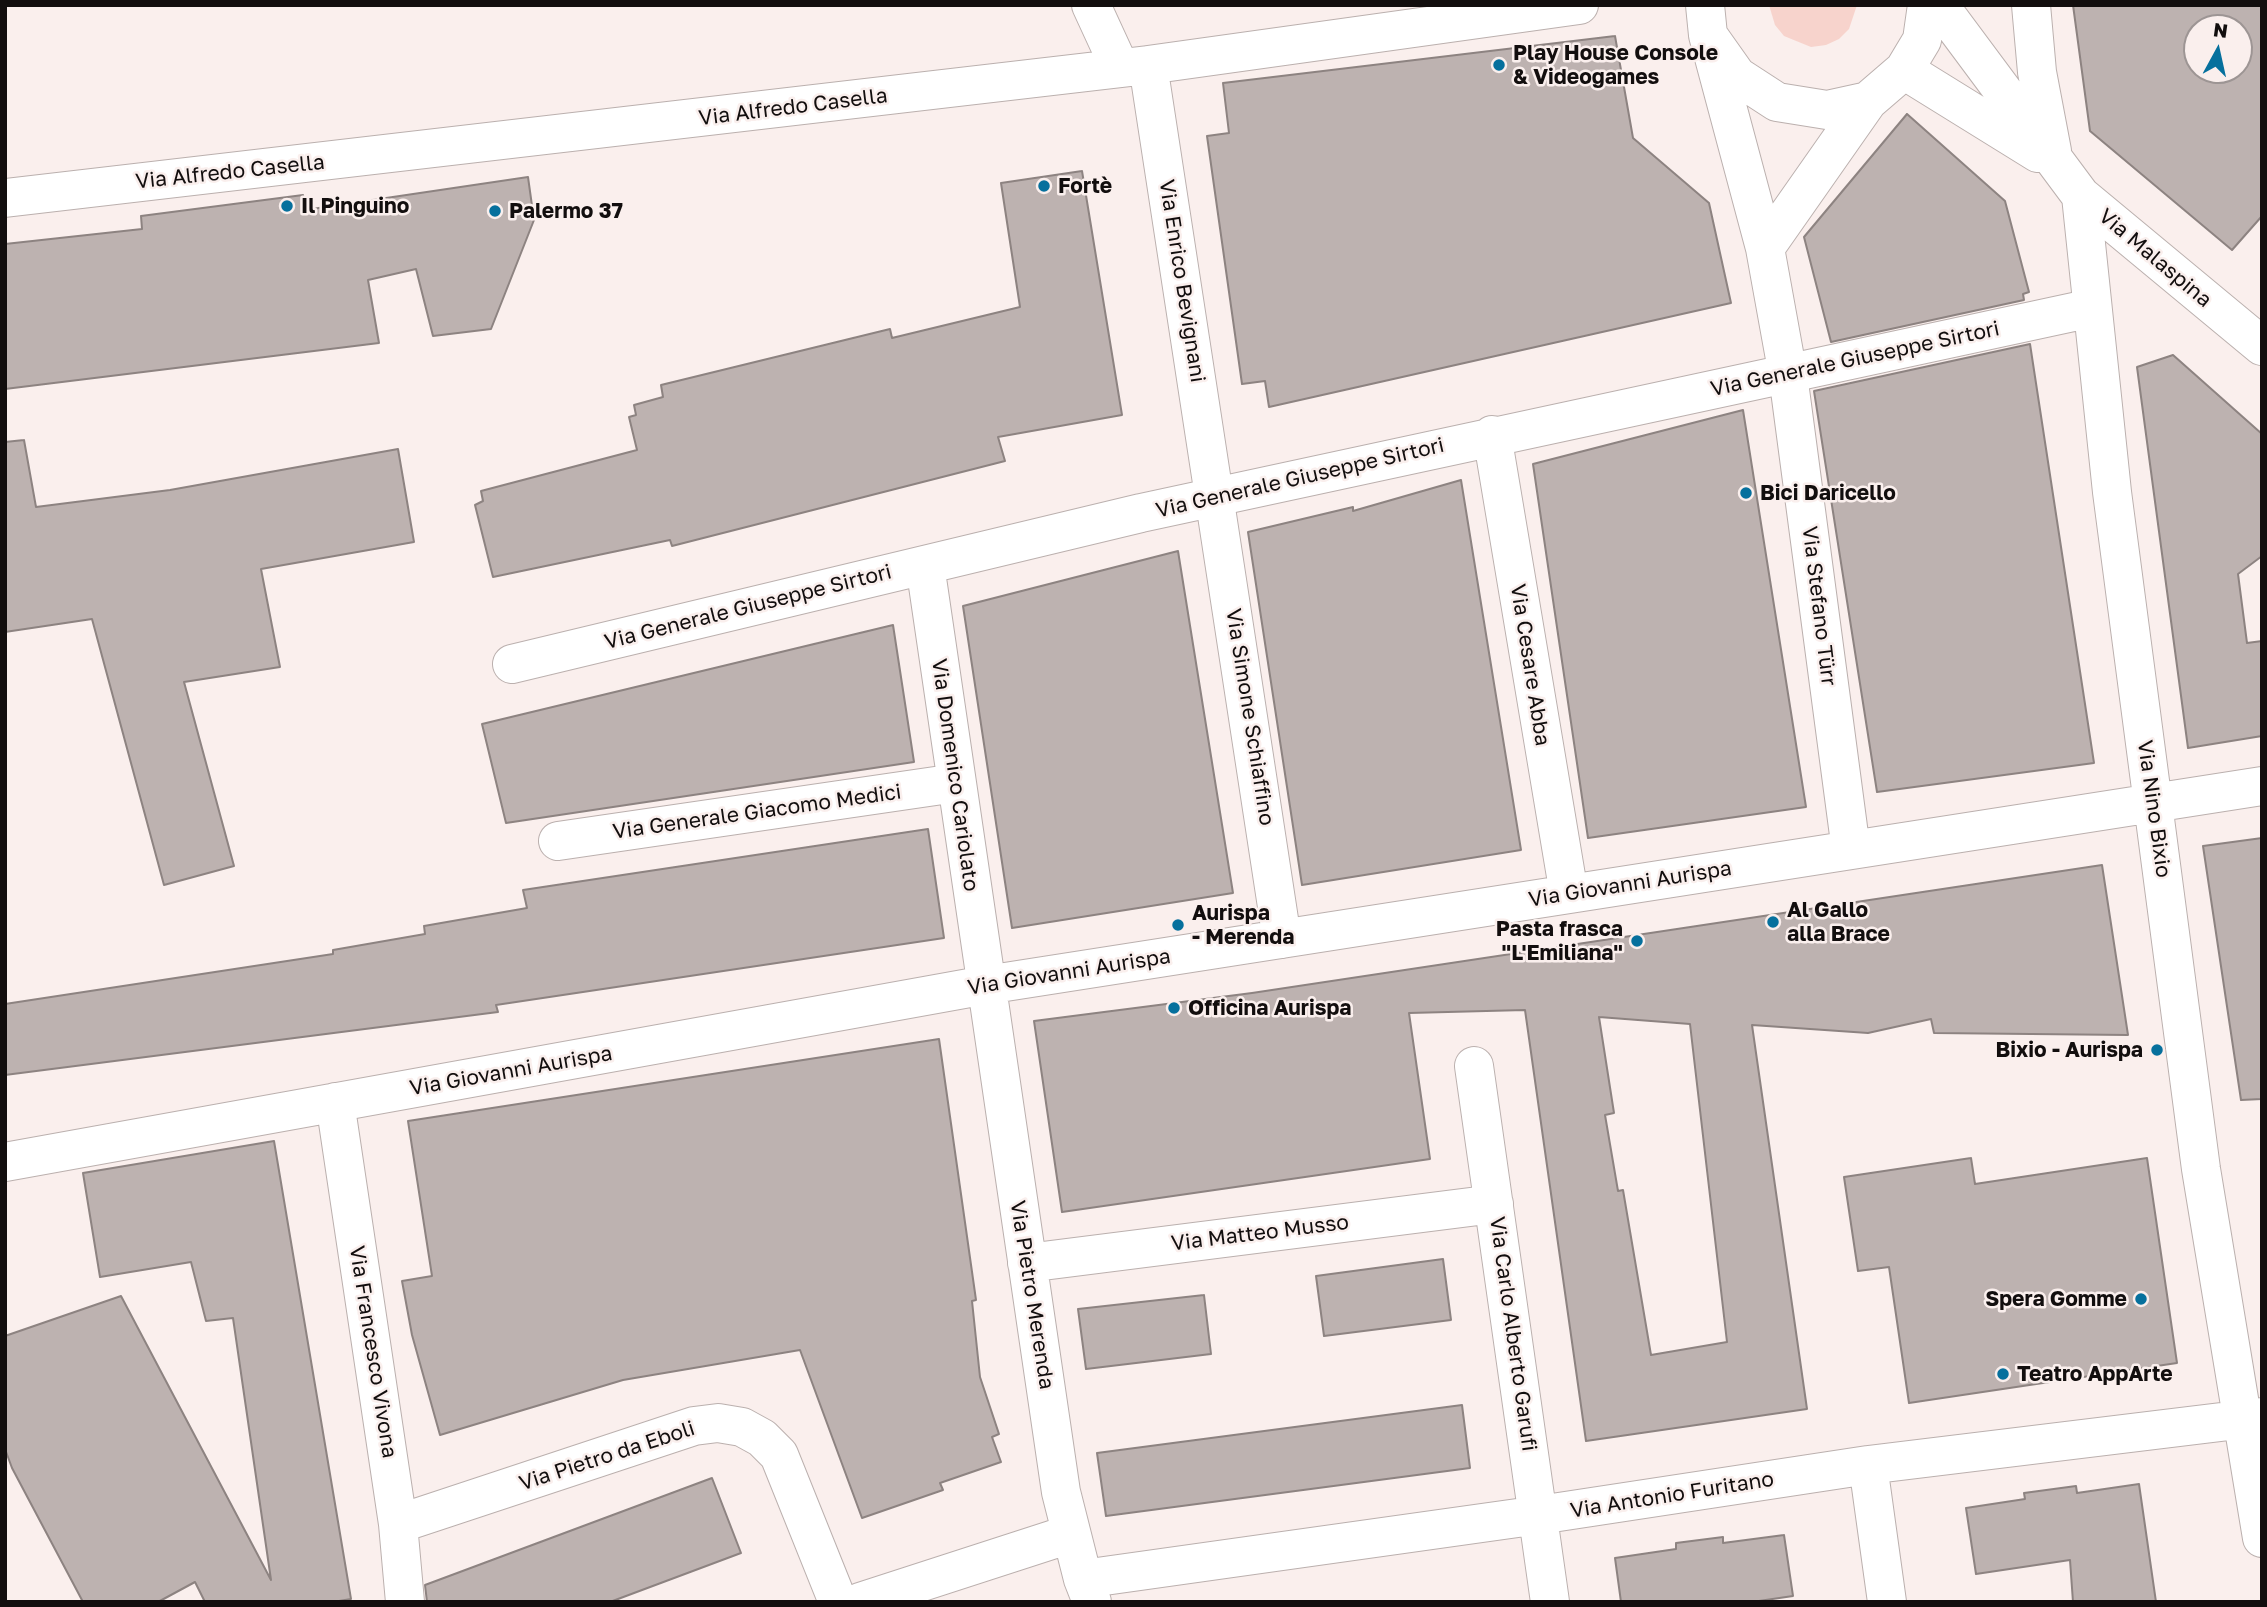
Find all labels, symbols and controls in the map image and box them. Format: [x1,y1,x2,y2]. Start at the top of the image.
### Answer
north arrow [2183,14,2253,84]
text: N [2212,17,2229,42]
place label: Play House Console & Videogames [1513,40,1718,90]
marker: Play House Console & Videogames [1491,57,1507,73]
street label: Via Alfredo Casella [697,83,889,131]
street label: Via Alfredo Casella [134,150,326,194]
place label: Fortè [1058,173,1112,199]
marker: Fortè [1036,178,1052,194]
street label: Via Enrico Bevignani [1154,178,1210,384]
place label: Il Pinguino [301,193,409,219]
marker: Il Pinguino [279,198,295,214]
place label: Palermo 37 [509,198,623,224]
marker: Palermo 37 [487,203,503,219]
street label: Via Malaspina [2093,203,2217,313]
street label: Via Generale Giuseppe Sirtori [1708,316,2002,402]
street label: Via Generale Giuseppe Sirtori [1154,433,1446,523]
place label: Bici Daricello [1760,480,1896,506]
marker: Bici Daricello [1738,485,1754,501]
street label: Via Stefano Türr [1797,525,1841,687]
street label: Via Generale Giuseppe Sirtori [602,559,894,655]
street label: Via Cesare Abba [1505,582,1555,748]
street label: Via Simone Schiaffino [1220,607,1280,827]
street label: Via Domenico Cariolato [926,657,984,893]
street label: Via Nino Bixio [2132,739,2176,879]
street label: Via Generale Giacomo Medici [611,779,903,845]
street label: Via Giovanni Aurispa [1527,856,1733,912]
place label: Al Gallo alla Brace [1787,897,1890,947]
place label: Aurispa - Merenda [1192,900,1294,950]
marker: Al Gallo alla Brace [1765,914,1781,930]
place label: Pasta frasca "L'Emiliana" [1496,916,1623,966]
marker: Aurispa - Merenda [1170,917,1186,933]
marker: Pasta frasca "L'Emiliana" [1629,933,1645,949]
street label: Via Giovanni Aurispa [966,944,1172,1000]
place label: Officina Aurispa [1188,995,1352,1021]
marker: Officina Aurispa [1166,1000,1182,1016]
place label: Bixio - Aurispa [1996,1037,2143,1063]
street label: Via Giovanni Aurispa [408,1041,614,1101]
marker: Bixio - Aurispa [2149,1042,2165,1058]
street label: Via Pietro Merenda [1005,1199,1059,1391]
street label: Via Matteo Musso [1170,1210,1350,1256]
street label: Via Carlo Alberto Garufi [1484,1215,1542,1453]
street label: Via Francesco Vivona [344,1244,402,1460]
place label: Spera Gomme [1985,1286,2127,1312]
marker: Spera Gomme [2133,1291,2149,1307]
place label: Teatro AppArte [2017,1361,2173,1387]
marker: Teatro AppArte [1995,1366,2011,1382]
street label: Via Pietro da Eboli [516,1416,698,1496]
street label: Via Antonio Furitano [1568,1466,1776,1524]

